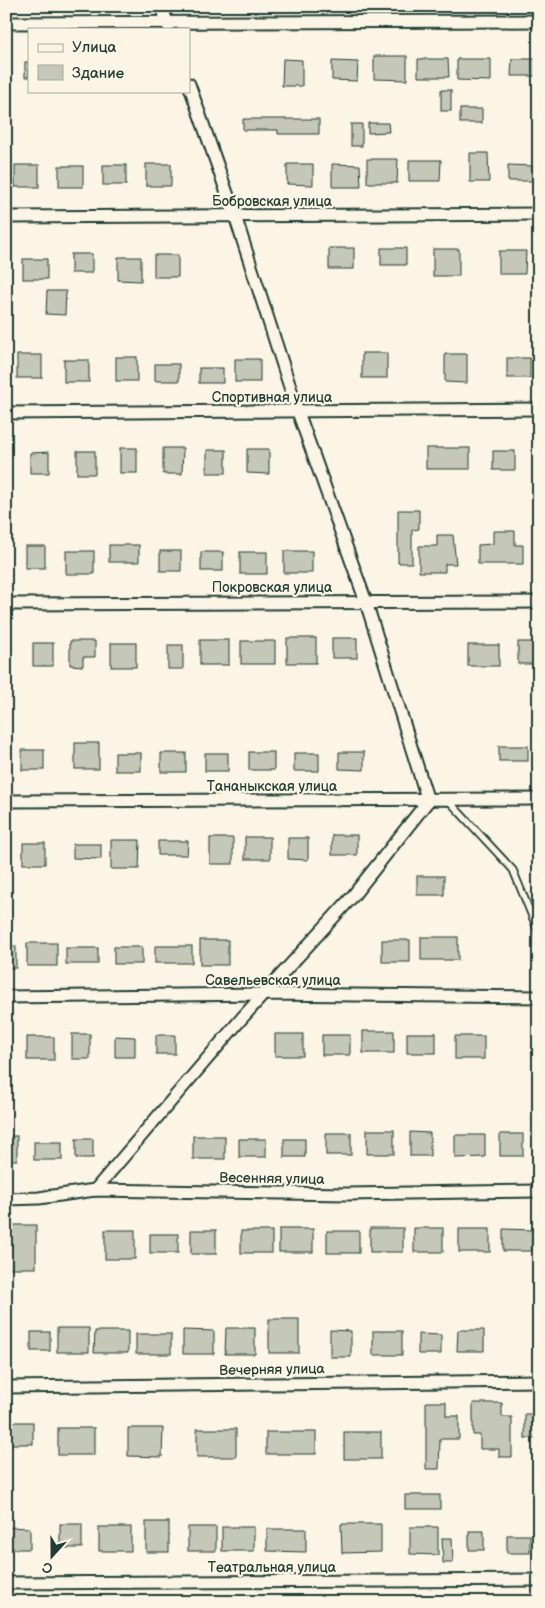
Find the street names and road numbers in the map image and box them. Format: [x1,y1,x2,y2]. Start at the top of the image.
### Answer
street label: Бобровская улица [212,193,333,210]
street label: Спортивная улица [212,389,333,406]
street label: Покровская улица [212,579,333,596]
street label: Тананыкская улица [207,778,338,795]
street label: Савельевская улица [205,972,341,989]
street label: Весенняя улица [219,1169,325,1188]
street label: Вечерняя улица [219,1360,326,1379]
street label: Театральная улица [208,1559,337,1576]

